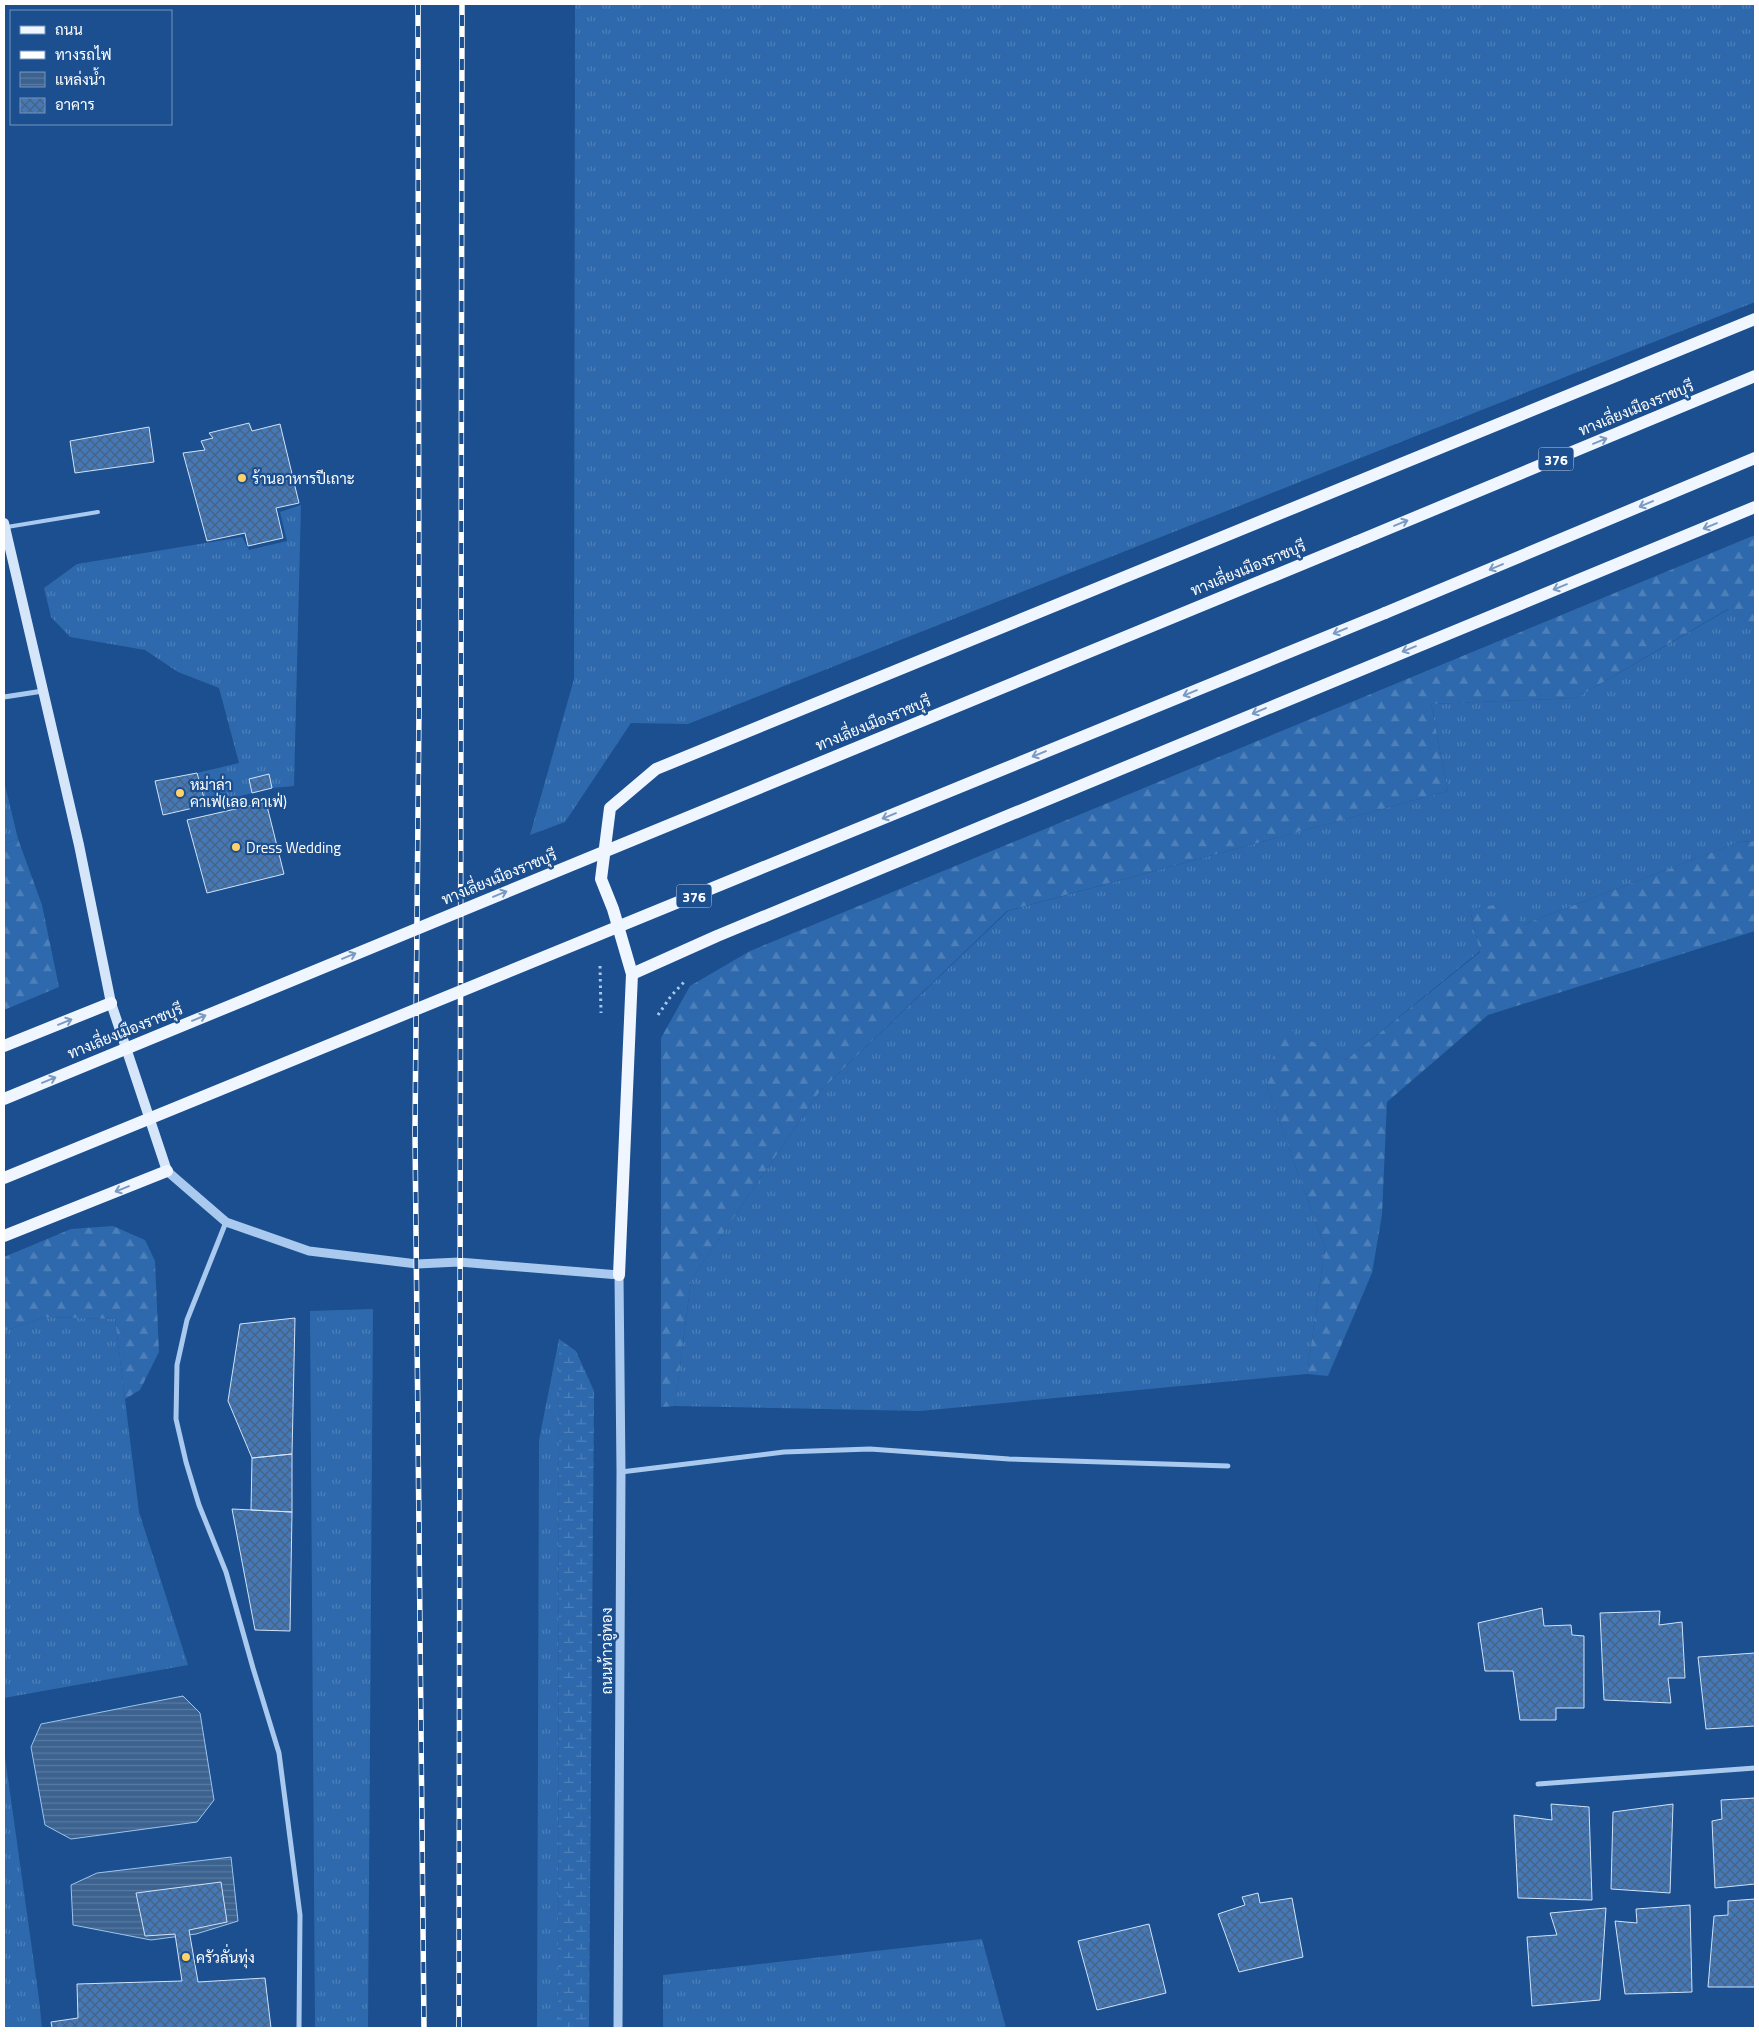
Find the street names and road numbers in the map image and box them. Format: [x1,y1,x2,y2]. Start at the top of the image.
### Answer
street label: ทางเลี่ยงเมืองราชบุรี [1574,372,1697,442]
road number: 376 [1538,448,1574,470]
street label: ทางเลี่ยงเมืองราชบุรี [1186,532,1309,602]
street label: ทางเลี่ยงเมืองราชบุรี [811,687,934,757]
street label: ทางเลี่ยงเมืองราชบุรี [437,841,560,911]
road number: 376 [676,884,712,908]
street label: ทางเลี่ยงเมืองราชบุรี [63,995,186,1065]
street label: ถนนท้าวอู่ทอง [595,1608,618,1694]

